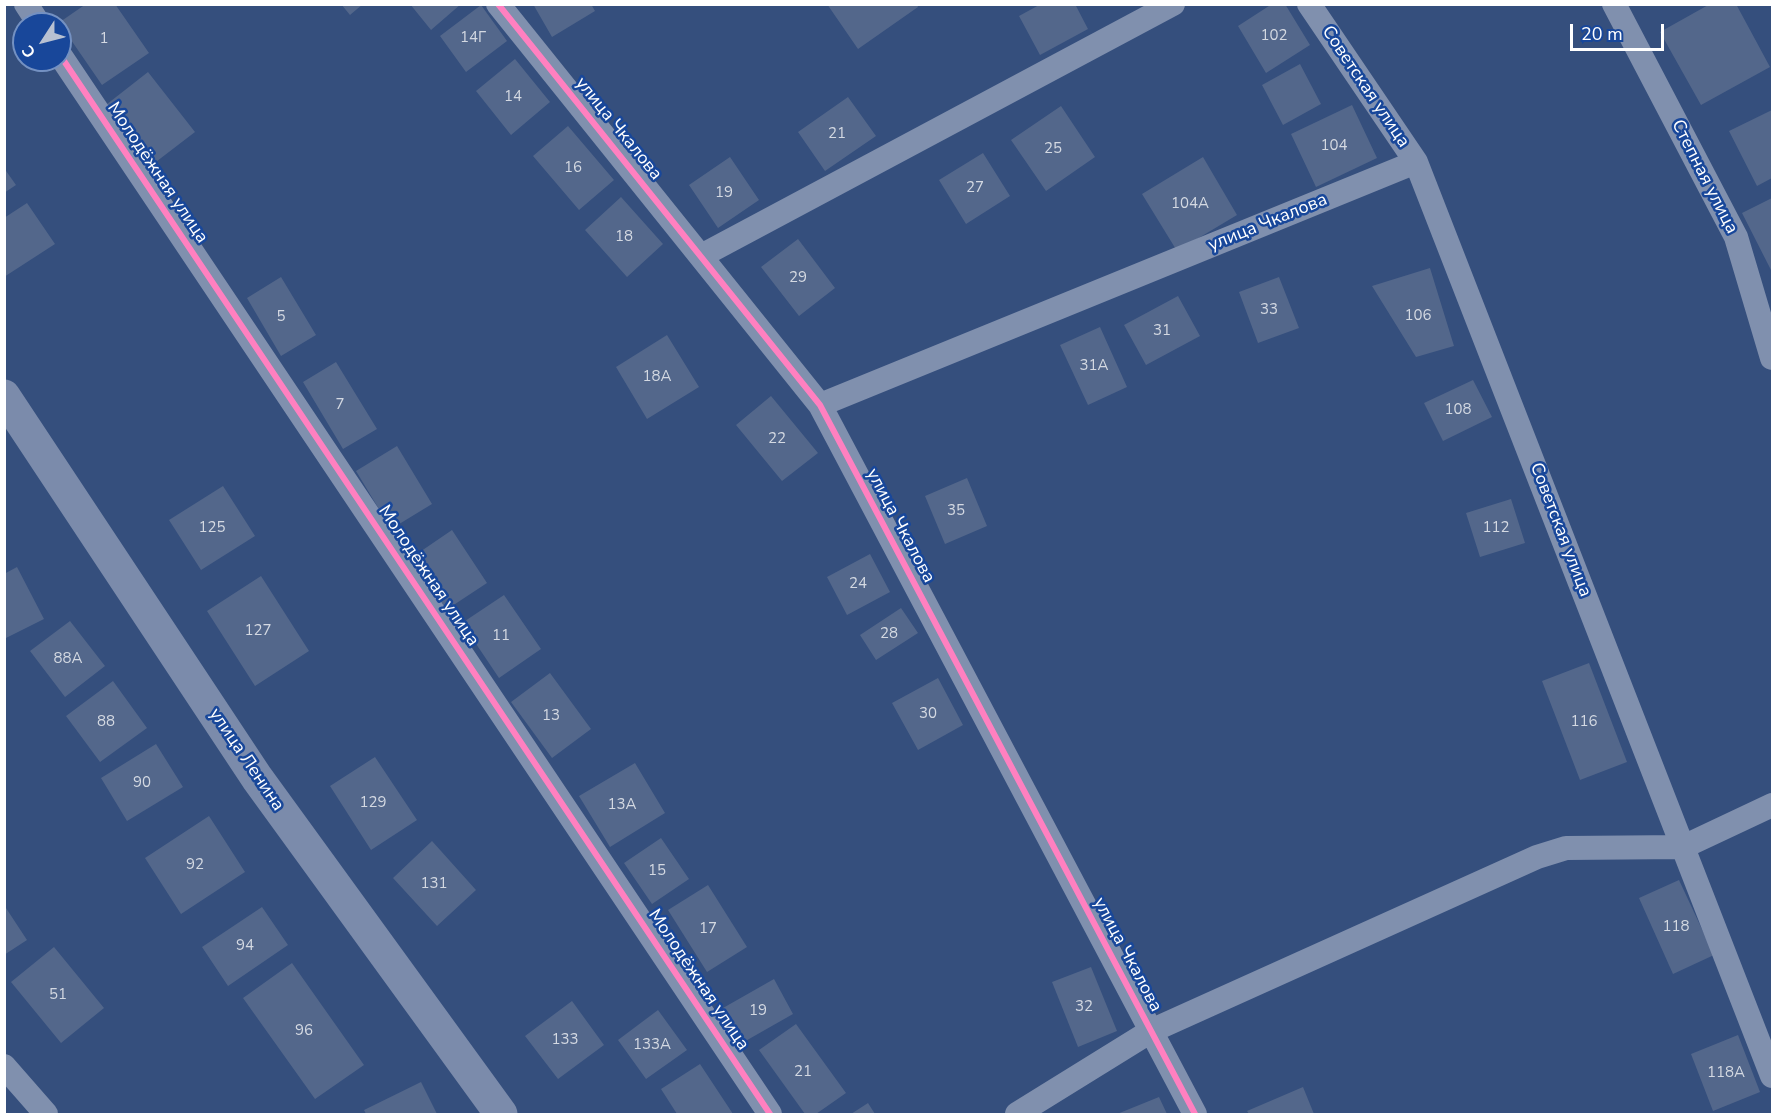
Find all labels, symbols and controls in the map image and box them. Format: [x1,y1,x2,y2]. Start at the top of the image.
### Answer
north arrow [12,12,72,72]
scale bar [1573,12,1668,50]
street label: Советская улица [1316,22,1414,152]
text: 20 m [1581,22,1623,46]
house number: 102 [1261,27,1287,45]
house number: 14Г [460,29,486,47]
house number: 1 [100,30,108,48]
text: С [17,41,41,62]
street label: улица Чкалова [570,73,666,185]
house number: 14 [504,88,522,106]
street label: Молодёжная улица [102,98,212,248]
street label: Степная улица [1666,116,1742,238]
house number: 21 [828,125,846,143]
house number: 104 [1321,137,1347,155]
house number: 25 [1044,140,1062,158]
house number: 16 [564,159,582,177]
house number: 27 [966,179,984,197]
house number: 19 [715,184,733,202]
street label: улица Чкалова [1205,189,1331,257]
house number: 104А [1171,195,1209,213]
house number: 18 [615,228,633,246]
house number: 29 [789,269,807,287]
house number: 33 [1260,301,1278,319]
house number: 106 [1405,307,1431,325]
house number: 5 [277,308,285,326]
house number: 31 [1153,322,1171,340]
house number: 31А [1080,357,1108,375]
house number: 18А [643,368,671,386]
house number: 7 [336,396,344,414]
house number: 108 [1445,401,1471,419]
house number: 22 [768,430,786,448]
street label: Советская улица [1524,460,1596,600]
street label: улица Чкалова [861,465,939,587]
street label: Молодёжная улица [373,501,483,651]
house number: 35 [947,502,965,520]
house number: 125 [199,519,225,537]
house number: 112 [1483,519,1509,537]
house number: 24 [849,575,867,593]
house number: 127 [245,622,271,640]
house number: 28 [880,625,898,643]
house number: 11 [492,627,510,645]
house number: 88А [54,650,82,668]
street label: улица Ленина [204,705,288,815]
house number: 30 [919,705,937,723]
house number: 13 [542,707,560,725]
house number: 88 [97,713,115,731]
house number: 116 [1571,713,1597,731]
house number: 90 [133,774,151,792]
house number: 129 [360,794,386,812]
house number: 13А [608,796,636,814]
house number: 92 [186,856,204,874]
house number: 15 [648,862,666,880]
house number: 131 [421,875,447,893]
street label: улица Чкалова [1088,894,1166,1016]
street label: Молодёжная улица [643,905,753,1055]
house number: 118 [1663,918,1689,936]
house number: 17 [699,920,717,938]
house number: 94 [236,937,254,955]
house number: 51 [49,986,67,1004]
house number: 32 [1075,998,1093,1016]
house number: 19 [749,1002,767,1020]
house number: 96 [295,1022,313,1040]
house number: 133 [552,1031,578,1049]
house number: 133А [633,1036,671,1054]
house number: 21 [794,1063,812,1081]
house number: 118А [1707,1064,1745,1082]

